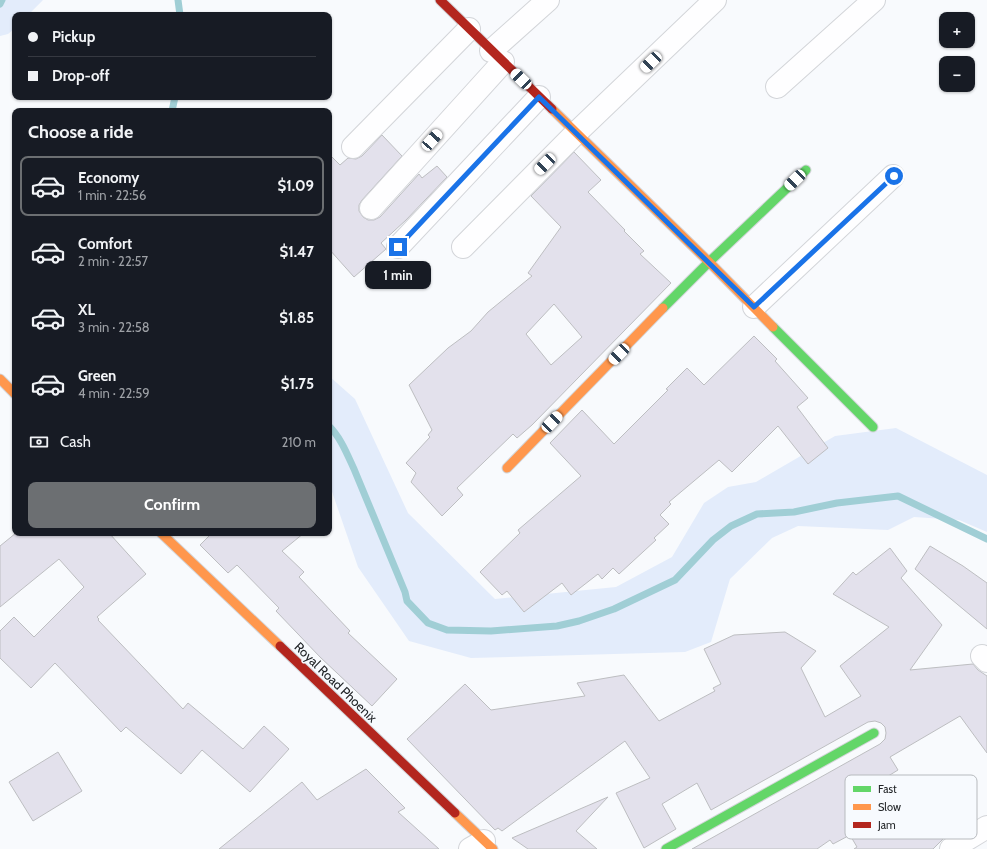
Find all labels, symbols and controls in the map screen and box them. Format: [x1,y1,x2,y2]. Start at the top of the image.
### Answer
map controls [939,12,975,92]
button: + [939,12,975,48]
text: Pickup [52,28,95,46]
car [638,49,664,75]
button: − [939,56,975,92]
car [508,66,534,92]
text: Drop-off [52,67,110,85]
text: Choose a ride [28,121,133,143]
car [420,127,444,153]
car [532,151,558,177]
car [782,167,808,193]
route start [885,167,903,185]
icon: car [30,168,66,204]
text: Economy [78,169,139,187]
text: $1.09 [278,177,314,195]
text: 1 min · 22:56 [78,187,146,203]
icon: car [30,234,66,270]
text: Comfort [78,235,132,253]
route end [389,238,407,256]
text: $1.47 [279,243,314,261]
text: 2 min · 22:57 [78,253,148,269]
callout: 1 min [365,261,431,289]
text: 1 min [383,267,413,283]
icon: car [30,300,66,336]
text: XL [78,301,95,319]
text: $1.85 [279,309,314,327]
text: 3 min · 22:58 [78,319,150,335]
car [606,341,632,367]
icon: car [30,366,66,402]
text: Green [78,367,116,385]
text: $1.75 [281,375,314,393]
text: 4 min · 22:59 [78,385,150,401]
car [539,409,565,435]
icon: cash [28,431,50,453]
text: Cash [60,433,91,451]
text: 210 m [282,434,316,450]
button: Confirm [28,482,316,528]
street label: Royal Road Phoenix [291,638,381,726]
legend [845,775,977,839]
text: Fast [878,782,897,796]
text: Slow [878,800,901,814]
text: Jam [877,818,896,832]

